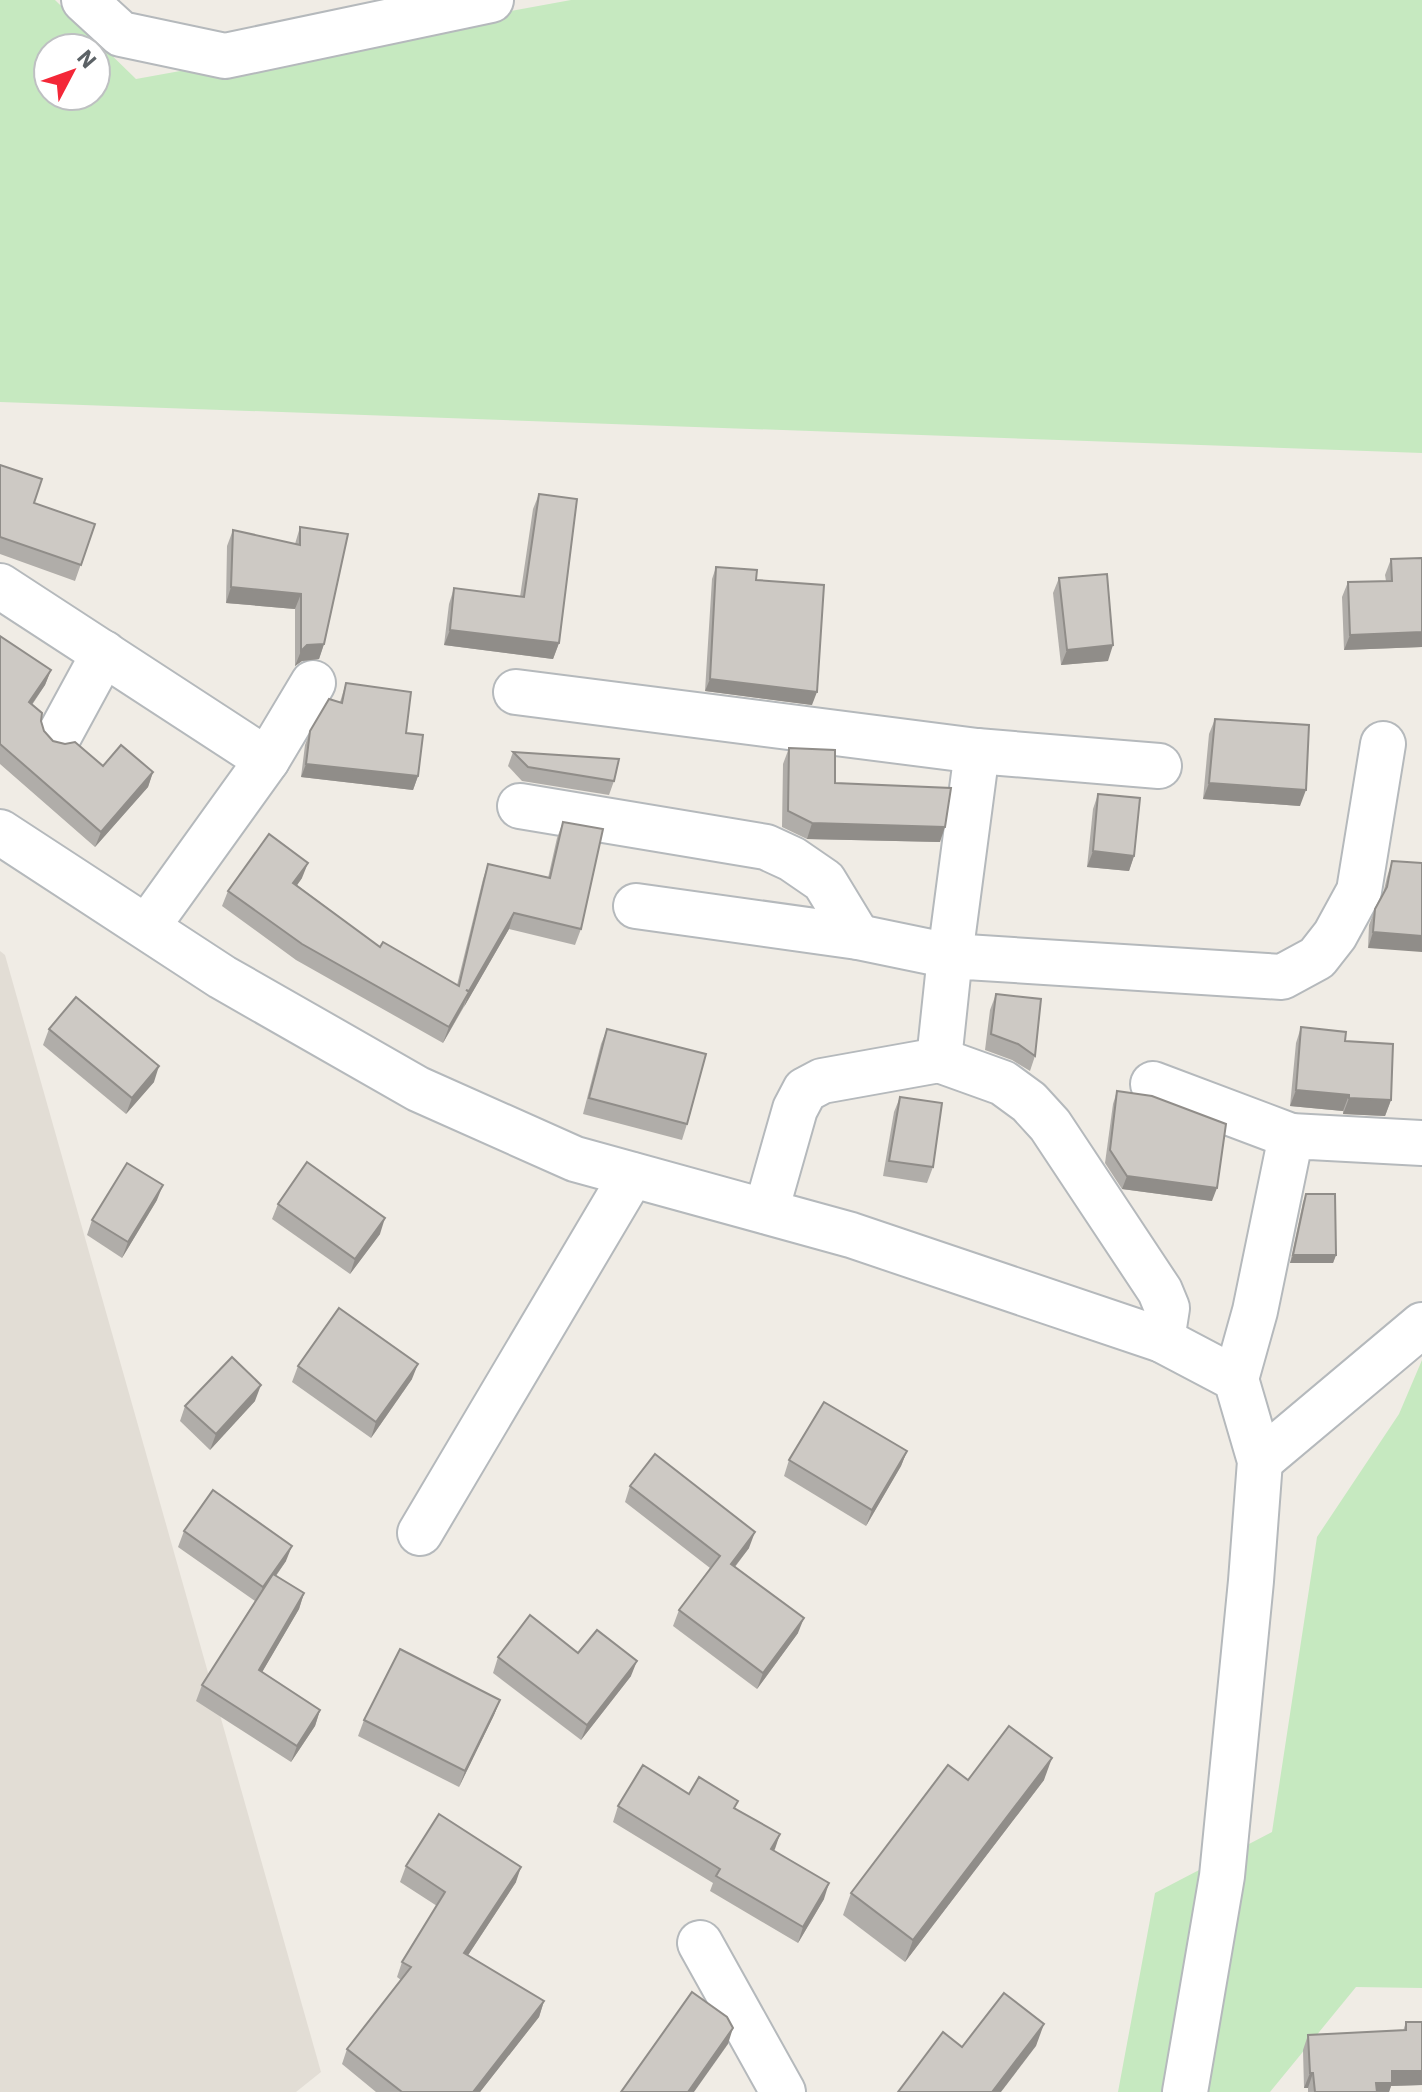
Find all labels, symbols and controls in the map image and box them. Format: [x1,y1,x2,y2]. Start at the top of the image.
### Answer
north arrow [32,32,112,112]
text: N [71,43,104,74]

